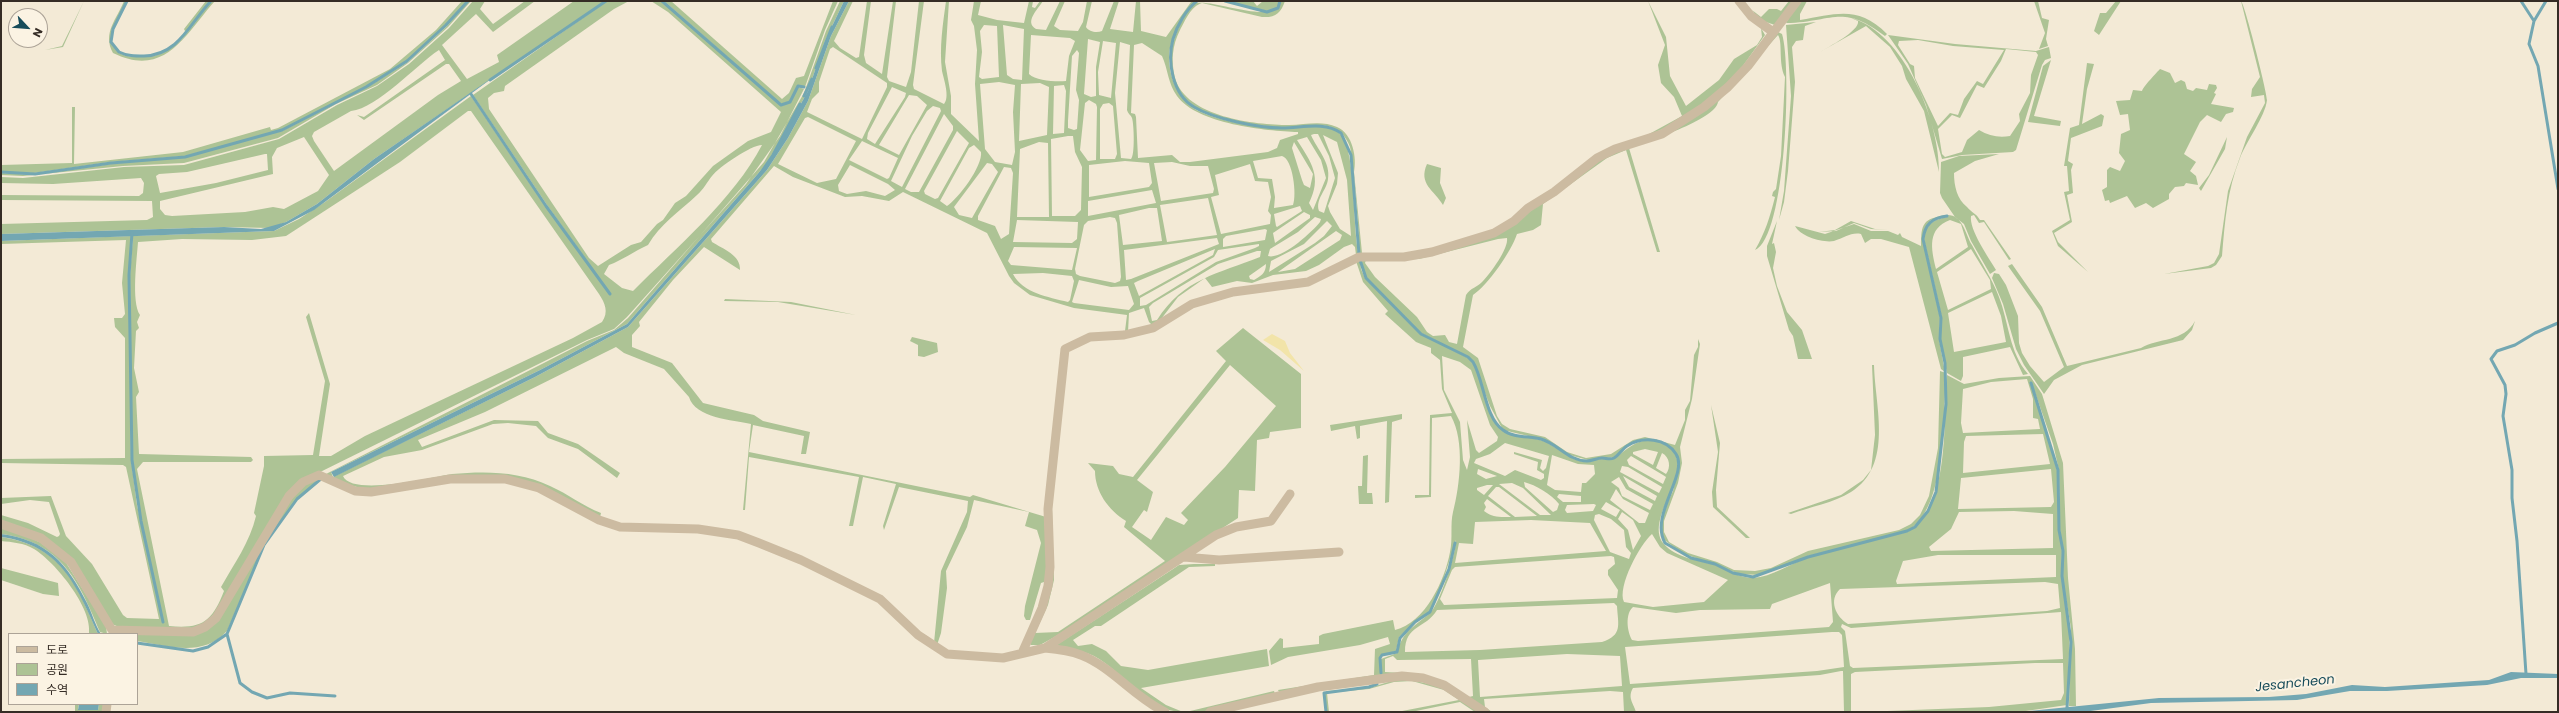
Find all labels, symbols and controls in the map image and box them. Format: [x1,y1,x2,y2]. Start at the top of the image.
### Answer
north arrow [8,8,48,48]
text: N [29,26,47,40]
legend [8,633,138,705]
text: 도로 [46,641,68,658]
text: 공원 [46,661,68,678]
water label: Jesancheon [2255,672,2335,696]
text: 수역 [46,681,68,698]

